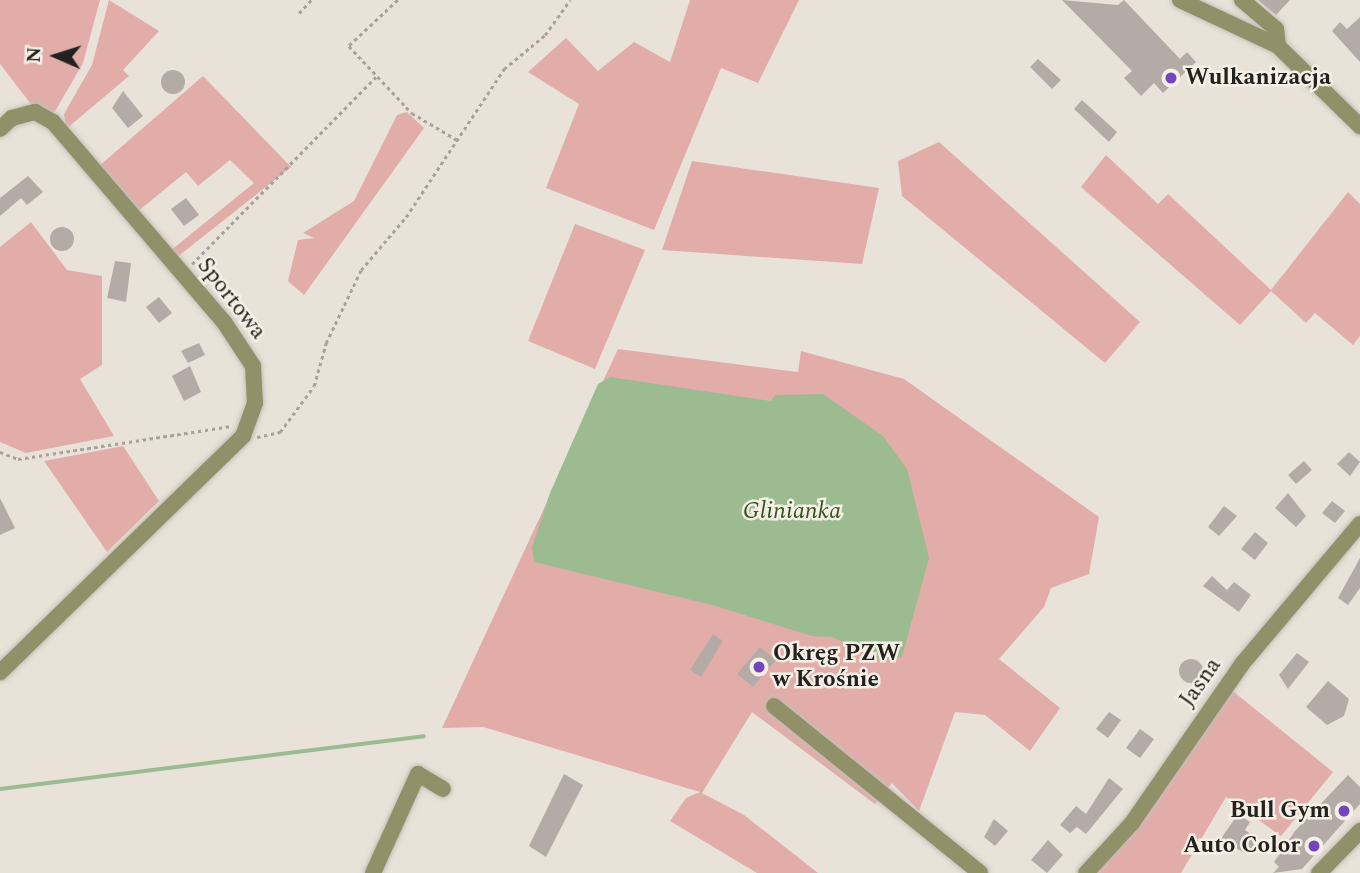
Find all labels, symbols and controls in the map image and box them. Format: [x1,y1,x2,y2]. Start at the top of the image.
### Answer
north arrow [21,21,91,91]
text: N [20,46,49,63]
place label: Wulkanizacja [1185,64,1331,92]
marker: Wulkanizacja [1163,70,1179,86]
street label: Sportowa [191,253,271,345]
water label: Glinianka [743,498,841,526]
place label: Okręg PZW w Krośnie [773,640,900,694]
street label: Jasna [1174,653,1228,713]
marker: Okręg PZW w Krośnie [751,659,767,675]
place label: Bull Gym [1230,797,1330,825]
marker: Bull Gym [1336,803,1352,819]
place label: Auto Color [1183,832,1300,860]
marker: Auto Color [1306,838,1322,854]

